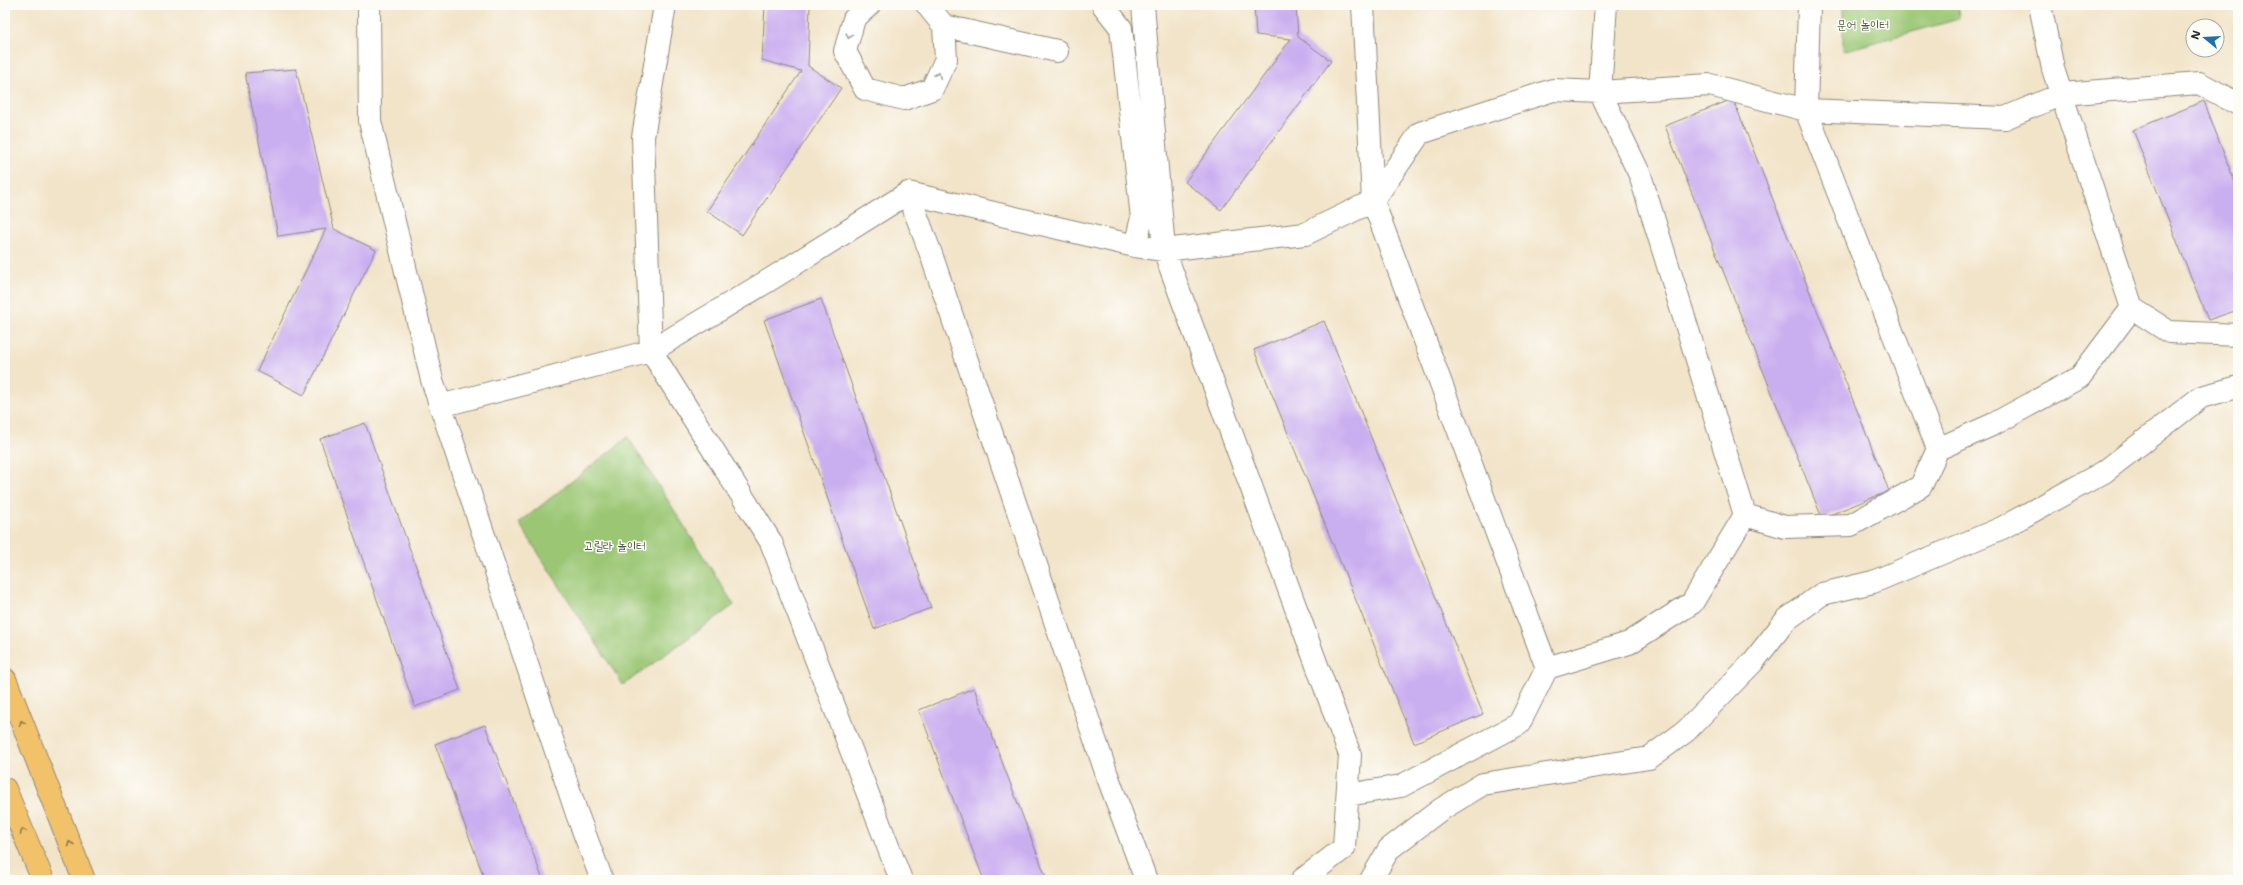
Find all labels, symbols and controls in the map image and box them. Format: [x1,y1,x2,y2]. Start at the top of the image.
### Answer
park label: 문어 놀이터 [1837,17,1889,33]
north arrow [2185,18,2225,58]
text: N [2187,28,2205,42]
one-way arrow [845,33,854,40]
one-way arrow [933,72,941,79]
park label: 고릴라 놀이터 [584,538,646,554]
one-way arrow [19,719,27,726]
one-way arrow [19,828,27,835]
one-way arrow [66,840,74,847]

